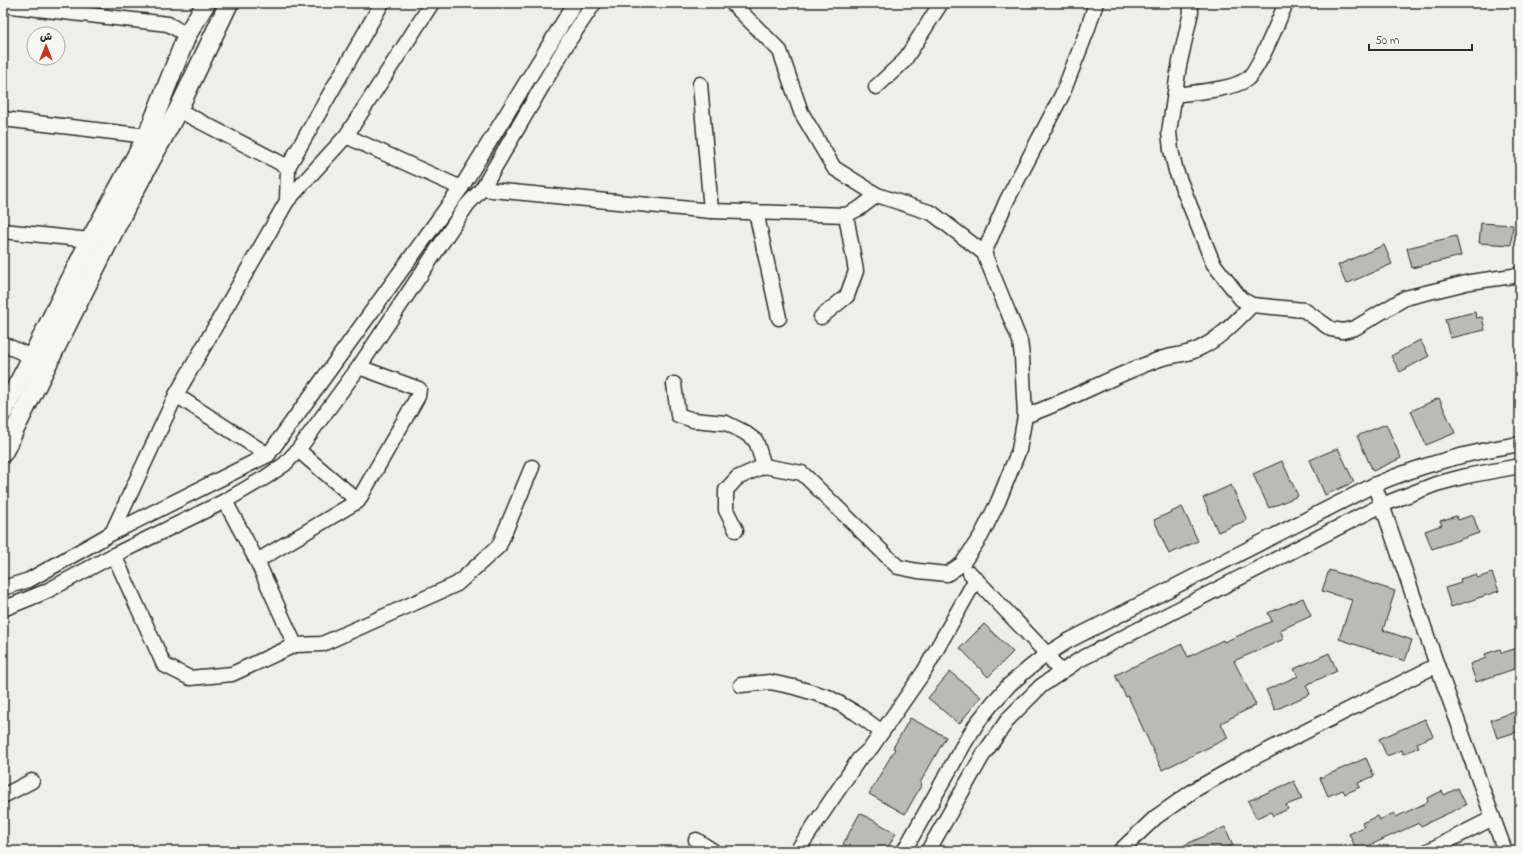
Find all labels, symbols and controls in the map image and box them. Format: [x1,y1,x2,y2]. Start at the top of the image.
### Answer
north arrow [26,26,66,66]
scale bar [1369,26,1472,52]
text: ش [40,29,52,45]
text: 50 m [1375,32,1399,50]

